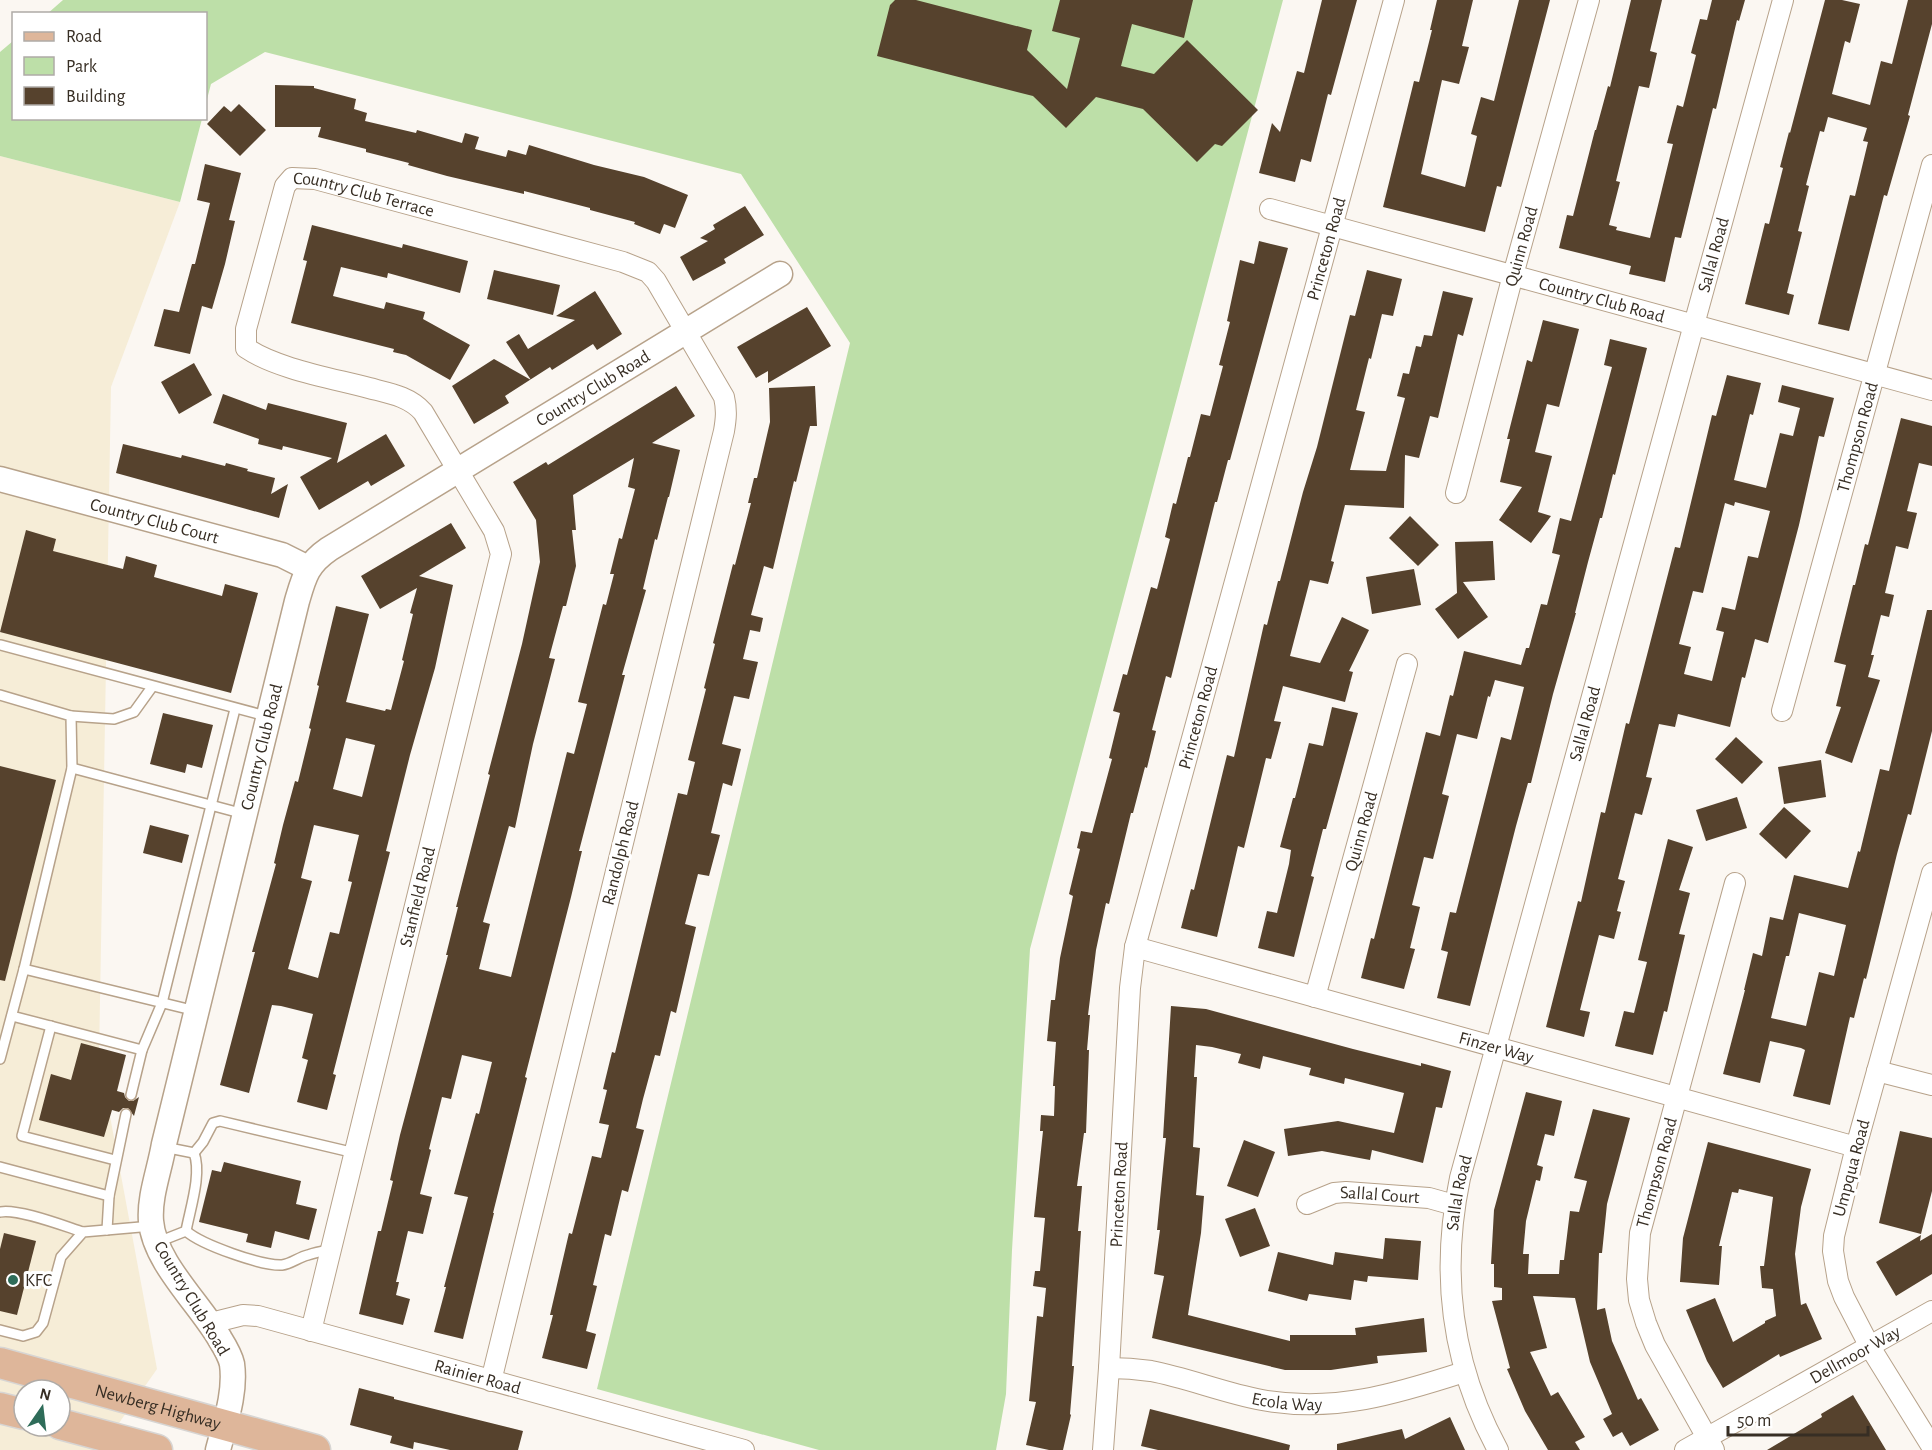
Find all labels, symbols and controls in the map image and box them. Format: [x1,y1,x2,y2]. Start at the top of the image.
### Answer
legend [12,12,207,120]
text: Road [66,28,102,46]
text: Park [66,58,98,76]
text: Building [66,88,126,106]
street label: Country Club Terrace [293,170,436,221]
street label: Princeton Road [1304,195,1350,303]
street label: Quinn Road [1502,205,1542,289]
street label: Sallal Road [1695,216,1733,295]
street label: Country Club Road [1537,275,1666,326]
street label: Country Club Road [533,348,653,430]
street label: Thompson Road [1834,380,1882,495]
street label: Country Club Court [88,496,221,548]
street label: Princeton Road [1176,664,1221,771]
street label: Country Club Road [238,682,286,812]
street label: Sallal Road [1567,684,1604,763]
street label: Quinn Road [1342,789,1381,874]
street label: Randolph Road [599,799,643,907]
street label: Stanfield Road [397,845,439,949]
street label: Finzer Way [1457,1029,1536,1067]
street label: Thompson Road [1634,1116,1681,1230]
street label: Umpqua Road [1830,1118,1874,1219]
street label: Princeton Road [1108,1141,1132,1248]
street label: Sallal Road [1444,1153,1476,1232]
street label: Sallal Court [1339,1184,1420,1207]
street label: Country Club Road [150,1238,232,1359]
place label: KFC [25,1272,52,1290]
marker: KFC [6,1273,20,1287]
street label: Dellmoor Way [1807,1323,1904,1388]
street label: Rainier Road [432,1357,523,1398]
north arrow [12,1378,72,1438]
street label: Newberg Highway [93,1382,223,1434]
text: N [38,1385,53,1404]
street label: Ecola Way [1250,1390,1323,1414]
scale bar [1728,1399,1868,1437]
text: 50 m [1737,1412,1771,1430]

